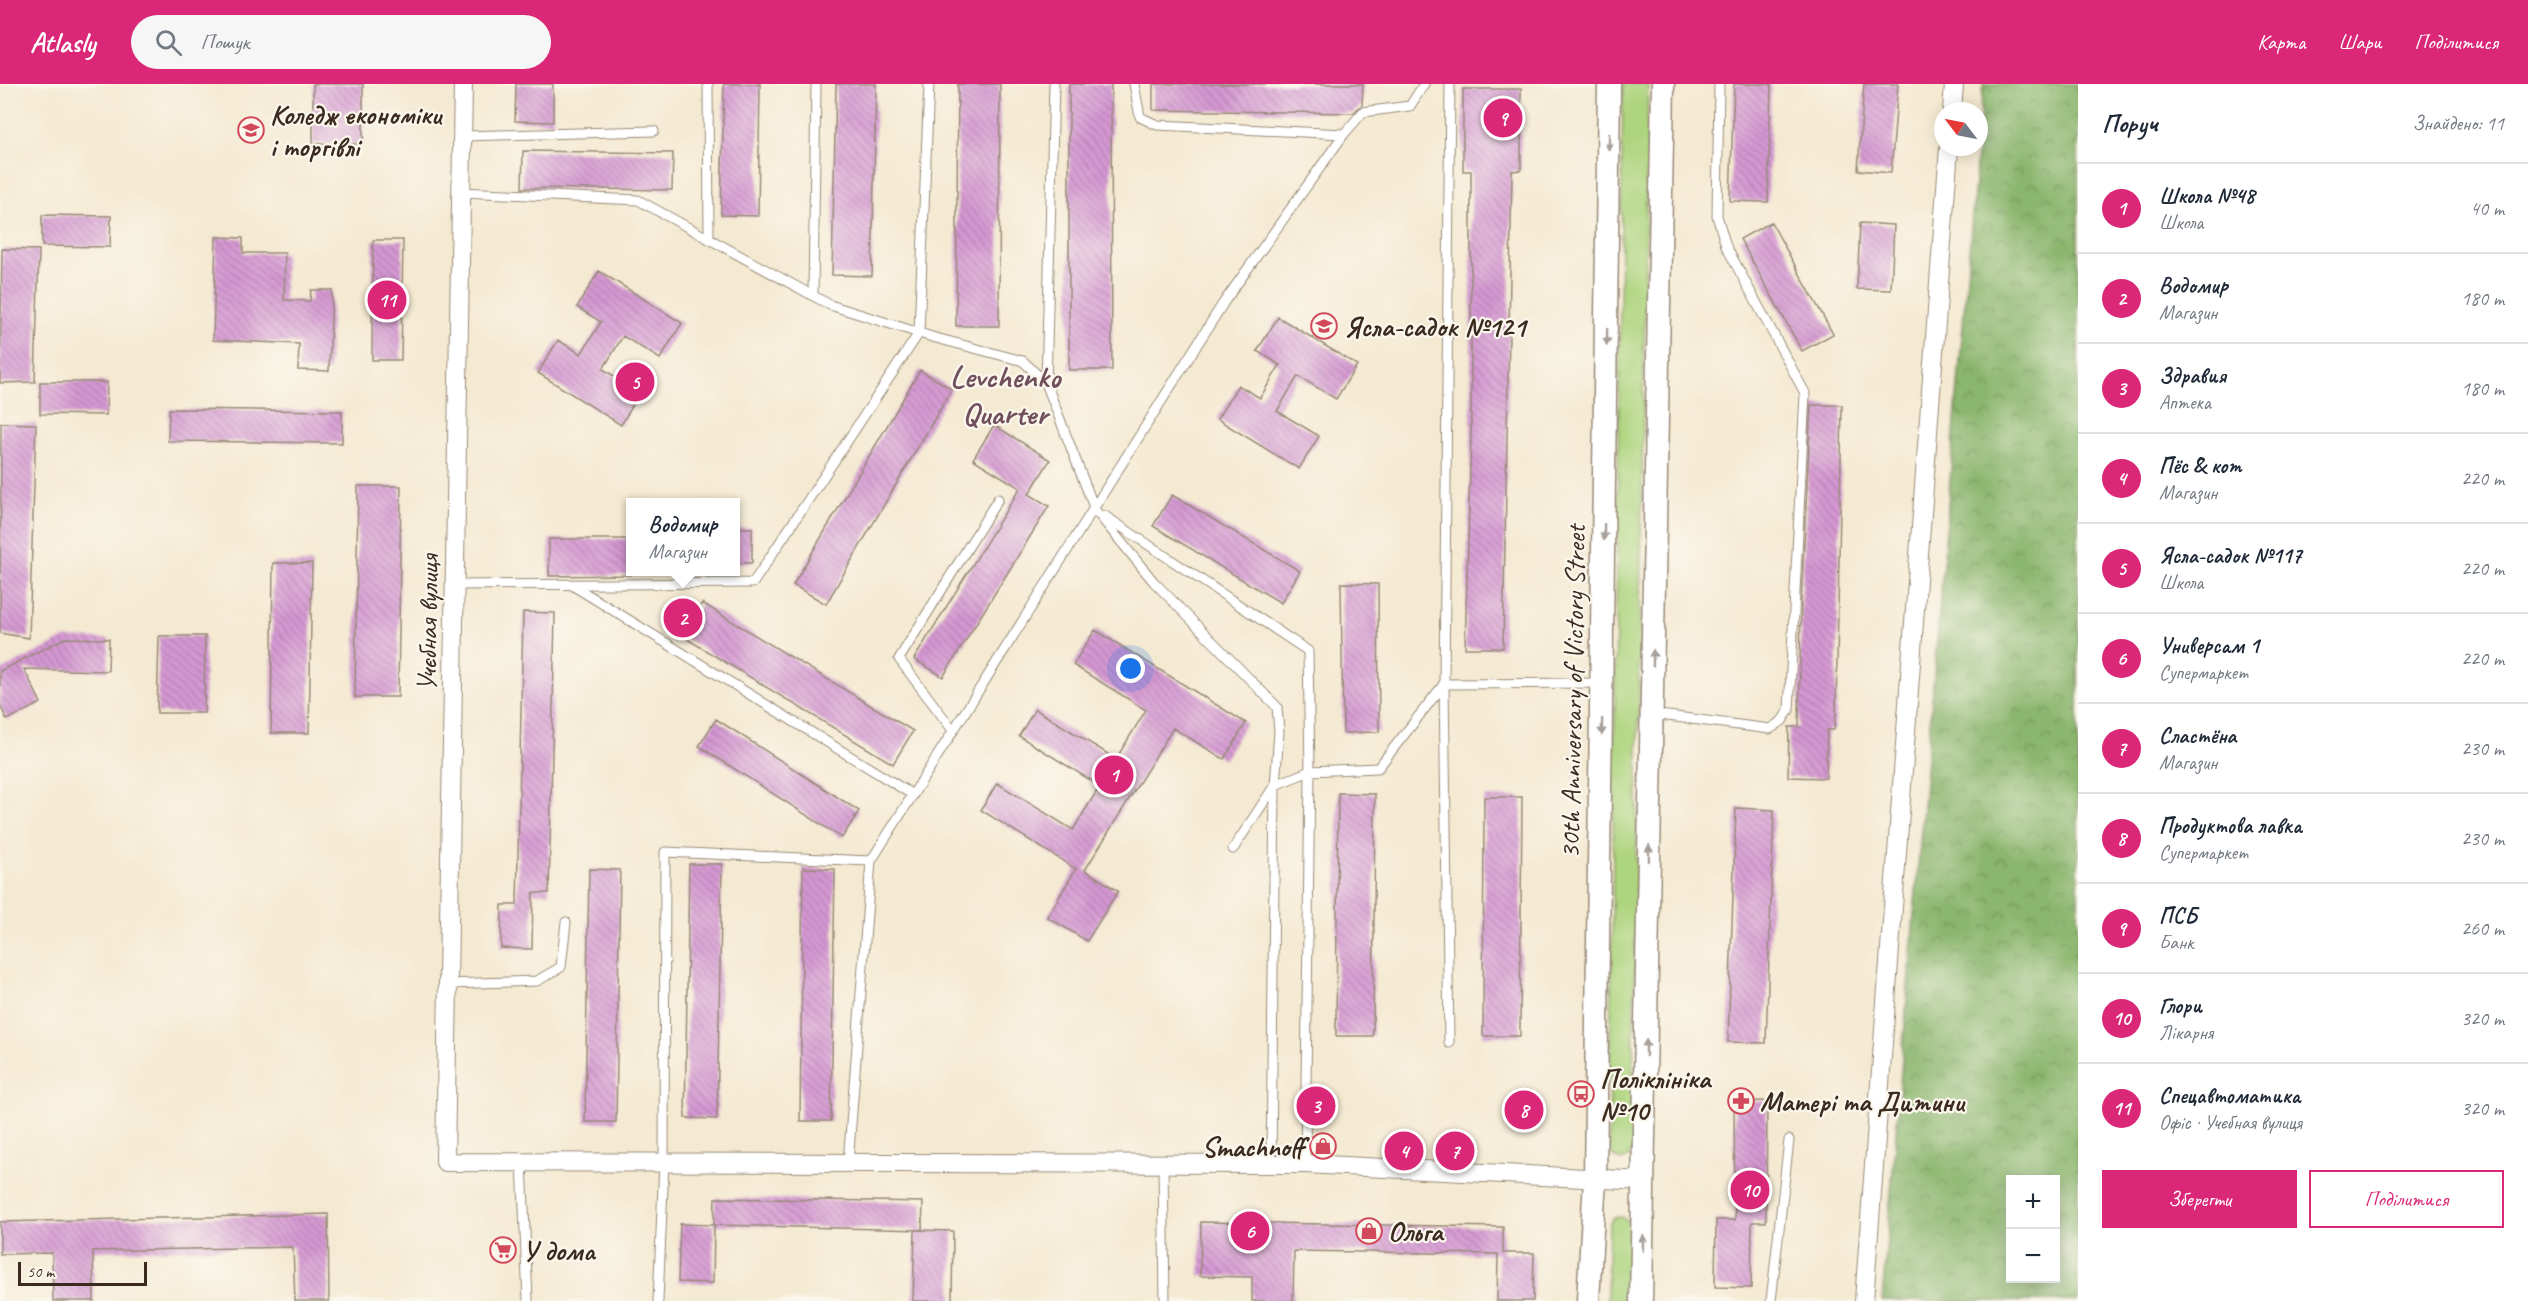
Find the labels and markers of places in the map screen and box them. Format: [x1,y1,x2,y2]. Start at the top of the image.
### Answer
pin: 9 [1484,96,1522,141]
place label: Коледж економіки і торгівлі [270,97,444,164]
school or university icon: Коледж економіки і торгівлі [236,115,266,145]
pin: 11 [368,278,406,322]
place label: Ясла-садок №121 [1344,309,1529,344]
school or university icon: Ясла-садок №121 [1309,311,1339,341]
pin: 5 [616,360,654,404]
pin: 2 [664,596,702,640]
pin: 1 [1094,752,1134,798]
place label: Поліклініка №10 [1600,1061,1713,1128]
bus stop icon: Поліклініка №10 [1566,1079,1596,1109]
pin: 3 [1296,1084,1336,1128]
place label: Матері та Дитини [1760,1084,1966,1119]
pharmacy icon: Матері та Дитини [1726,1086,1756,1116]
pin: 8 [1504,1088,1544,1132]
pin: 4 [1384,1128,1424,1174]
pin: 7 [1436,1128,1474,1174]
place label: Smachnoff [1202,1129,1310,1164]
shop icon: Smachnoff [1308,1131,1338,1161]
pin: 10 [1730,1168,1770,1212]
pin: 6 [1230,1208,1270,1254]
place label: Ольга [1388,1214,1445,1249]
shop icon: Ольга [1354,1216,1384,1246]
place label: У дома [522,1233,596,1268]
supermarket icon: У дома [488,1235,518,1265]

